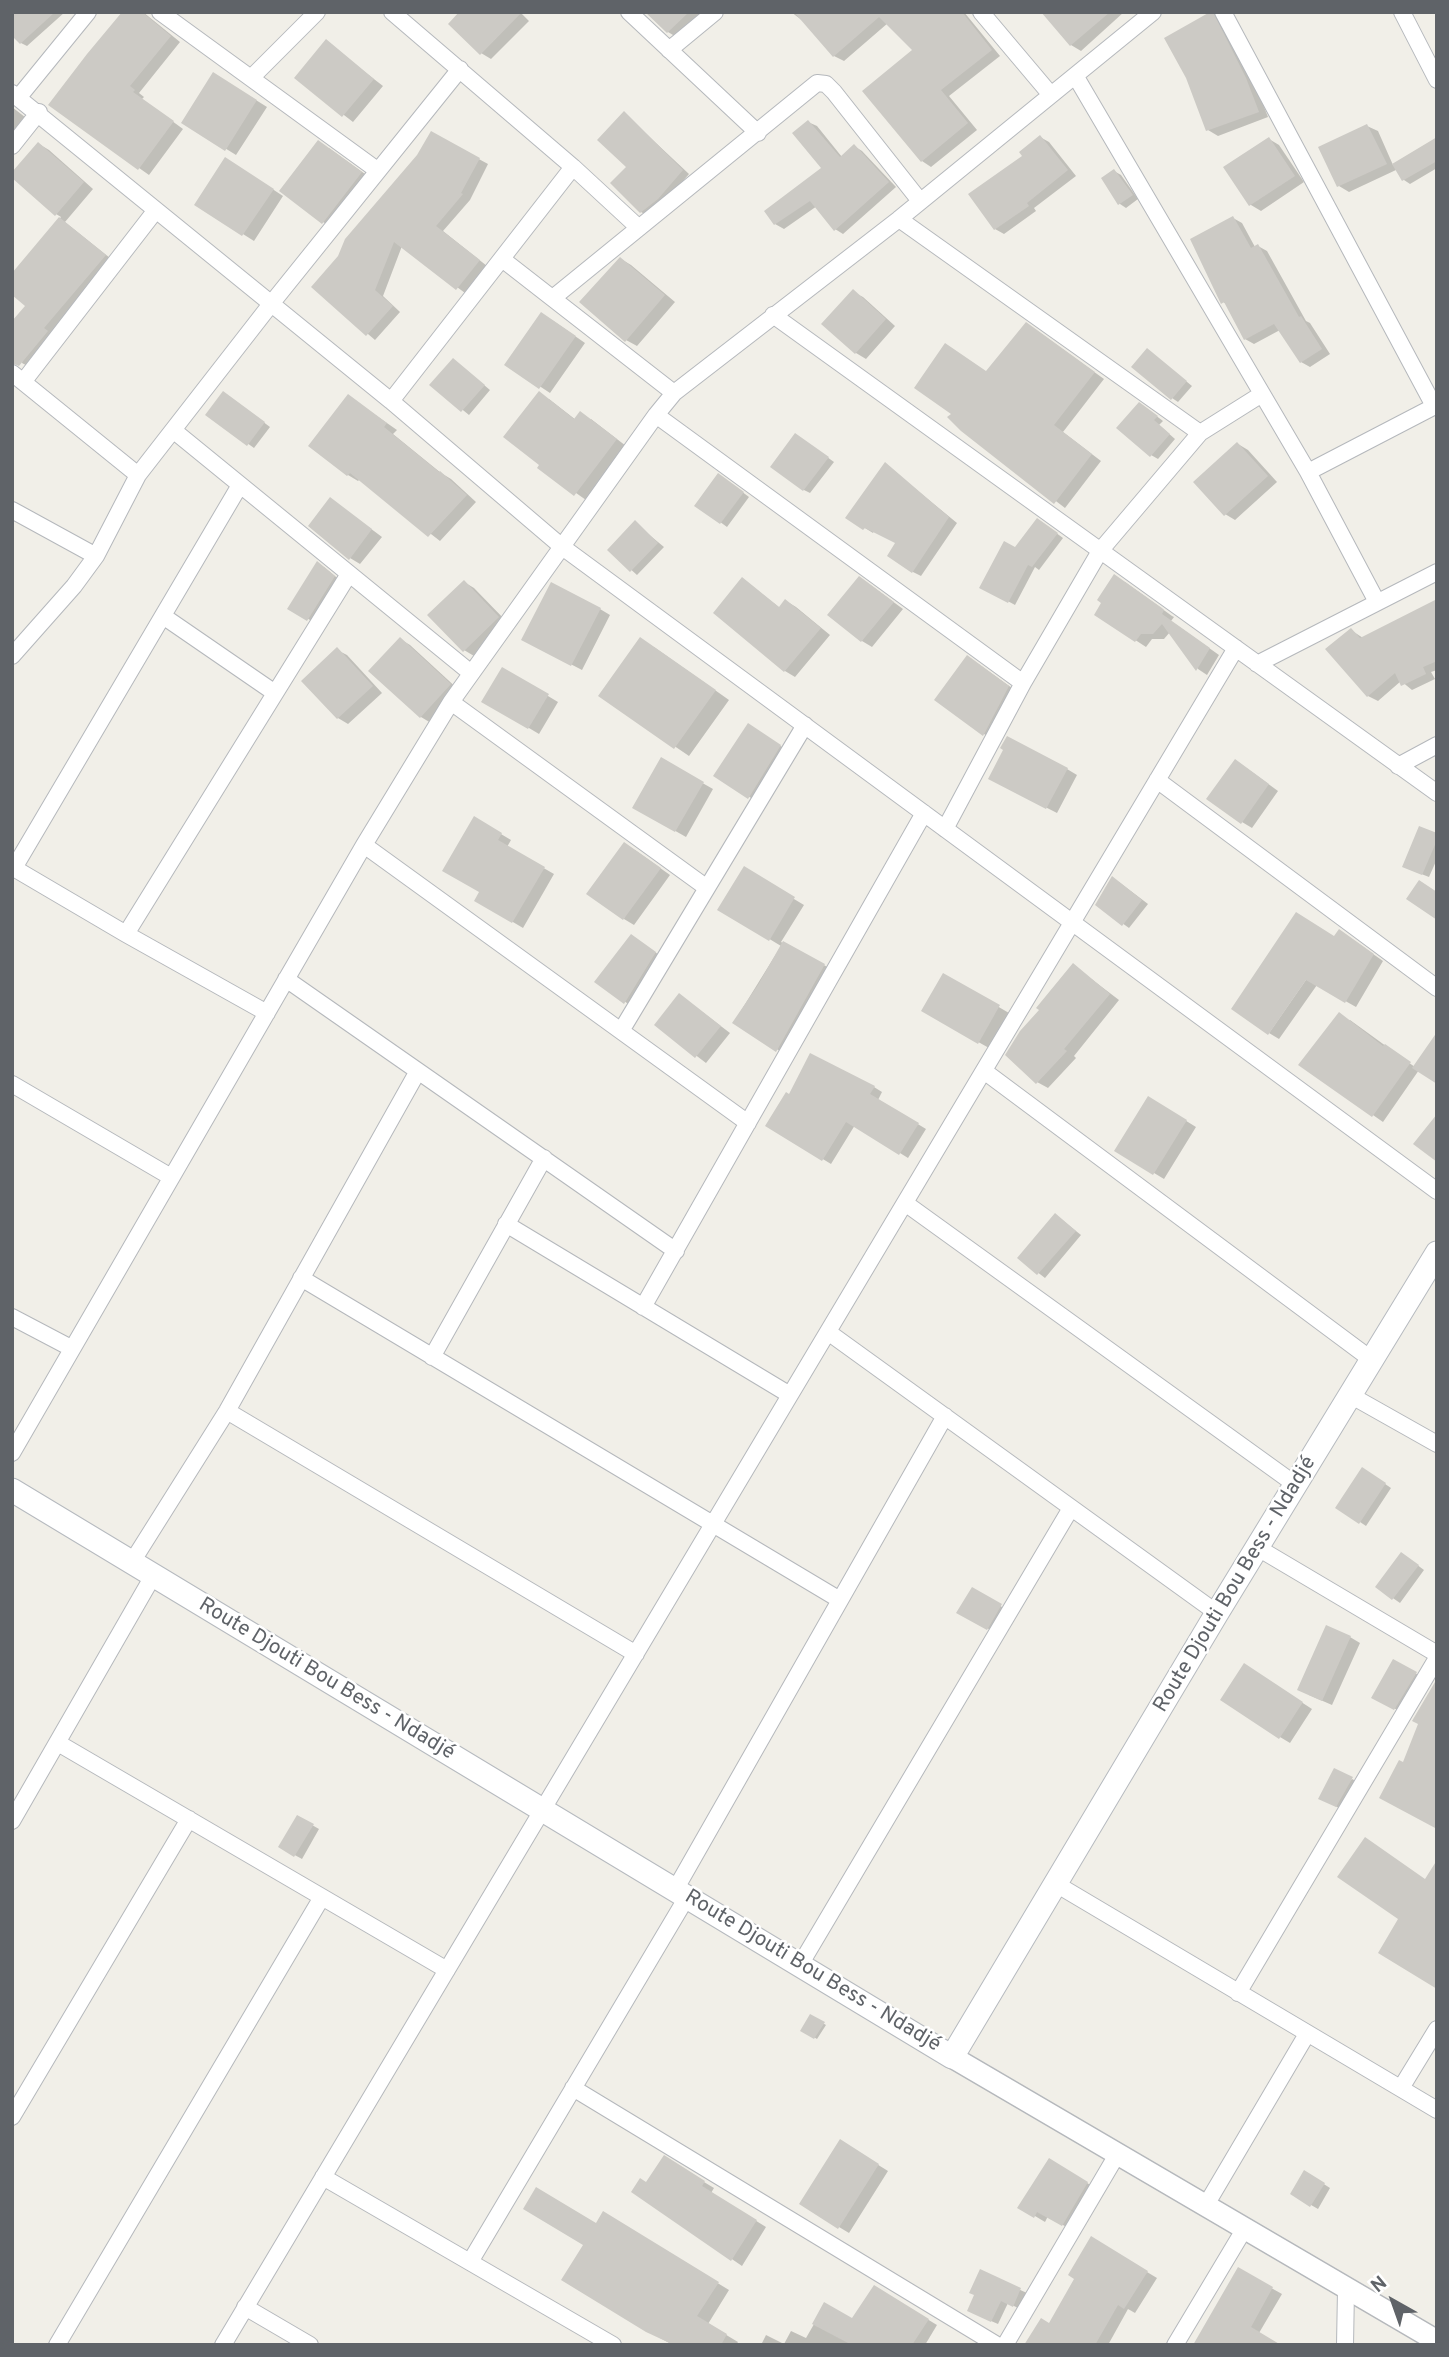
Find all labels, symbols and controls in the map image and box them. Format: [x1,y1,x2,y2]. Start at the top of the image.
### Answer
street label: Route Djouti Bou Bess - Ndadjé [1149,1452,1323,1718]
street label: Route Djouti Bou Bess - Ndadjé [193,1593,459,1767]
street label: Route Djouti Bou Bess - Ndadjé [679,1885,945,2059]
north arrow [1358,2266,1428,2336]
text: N [1367,2271,1392,2298]

